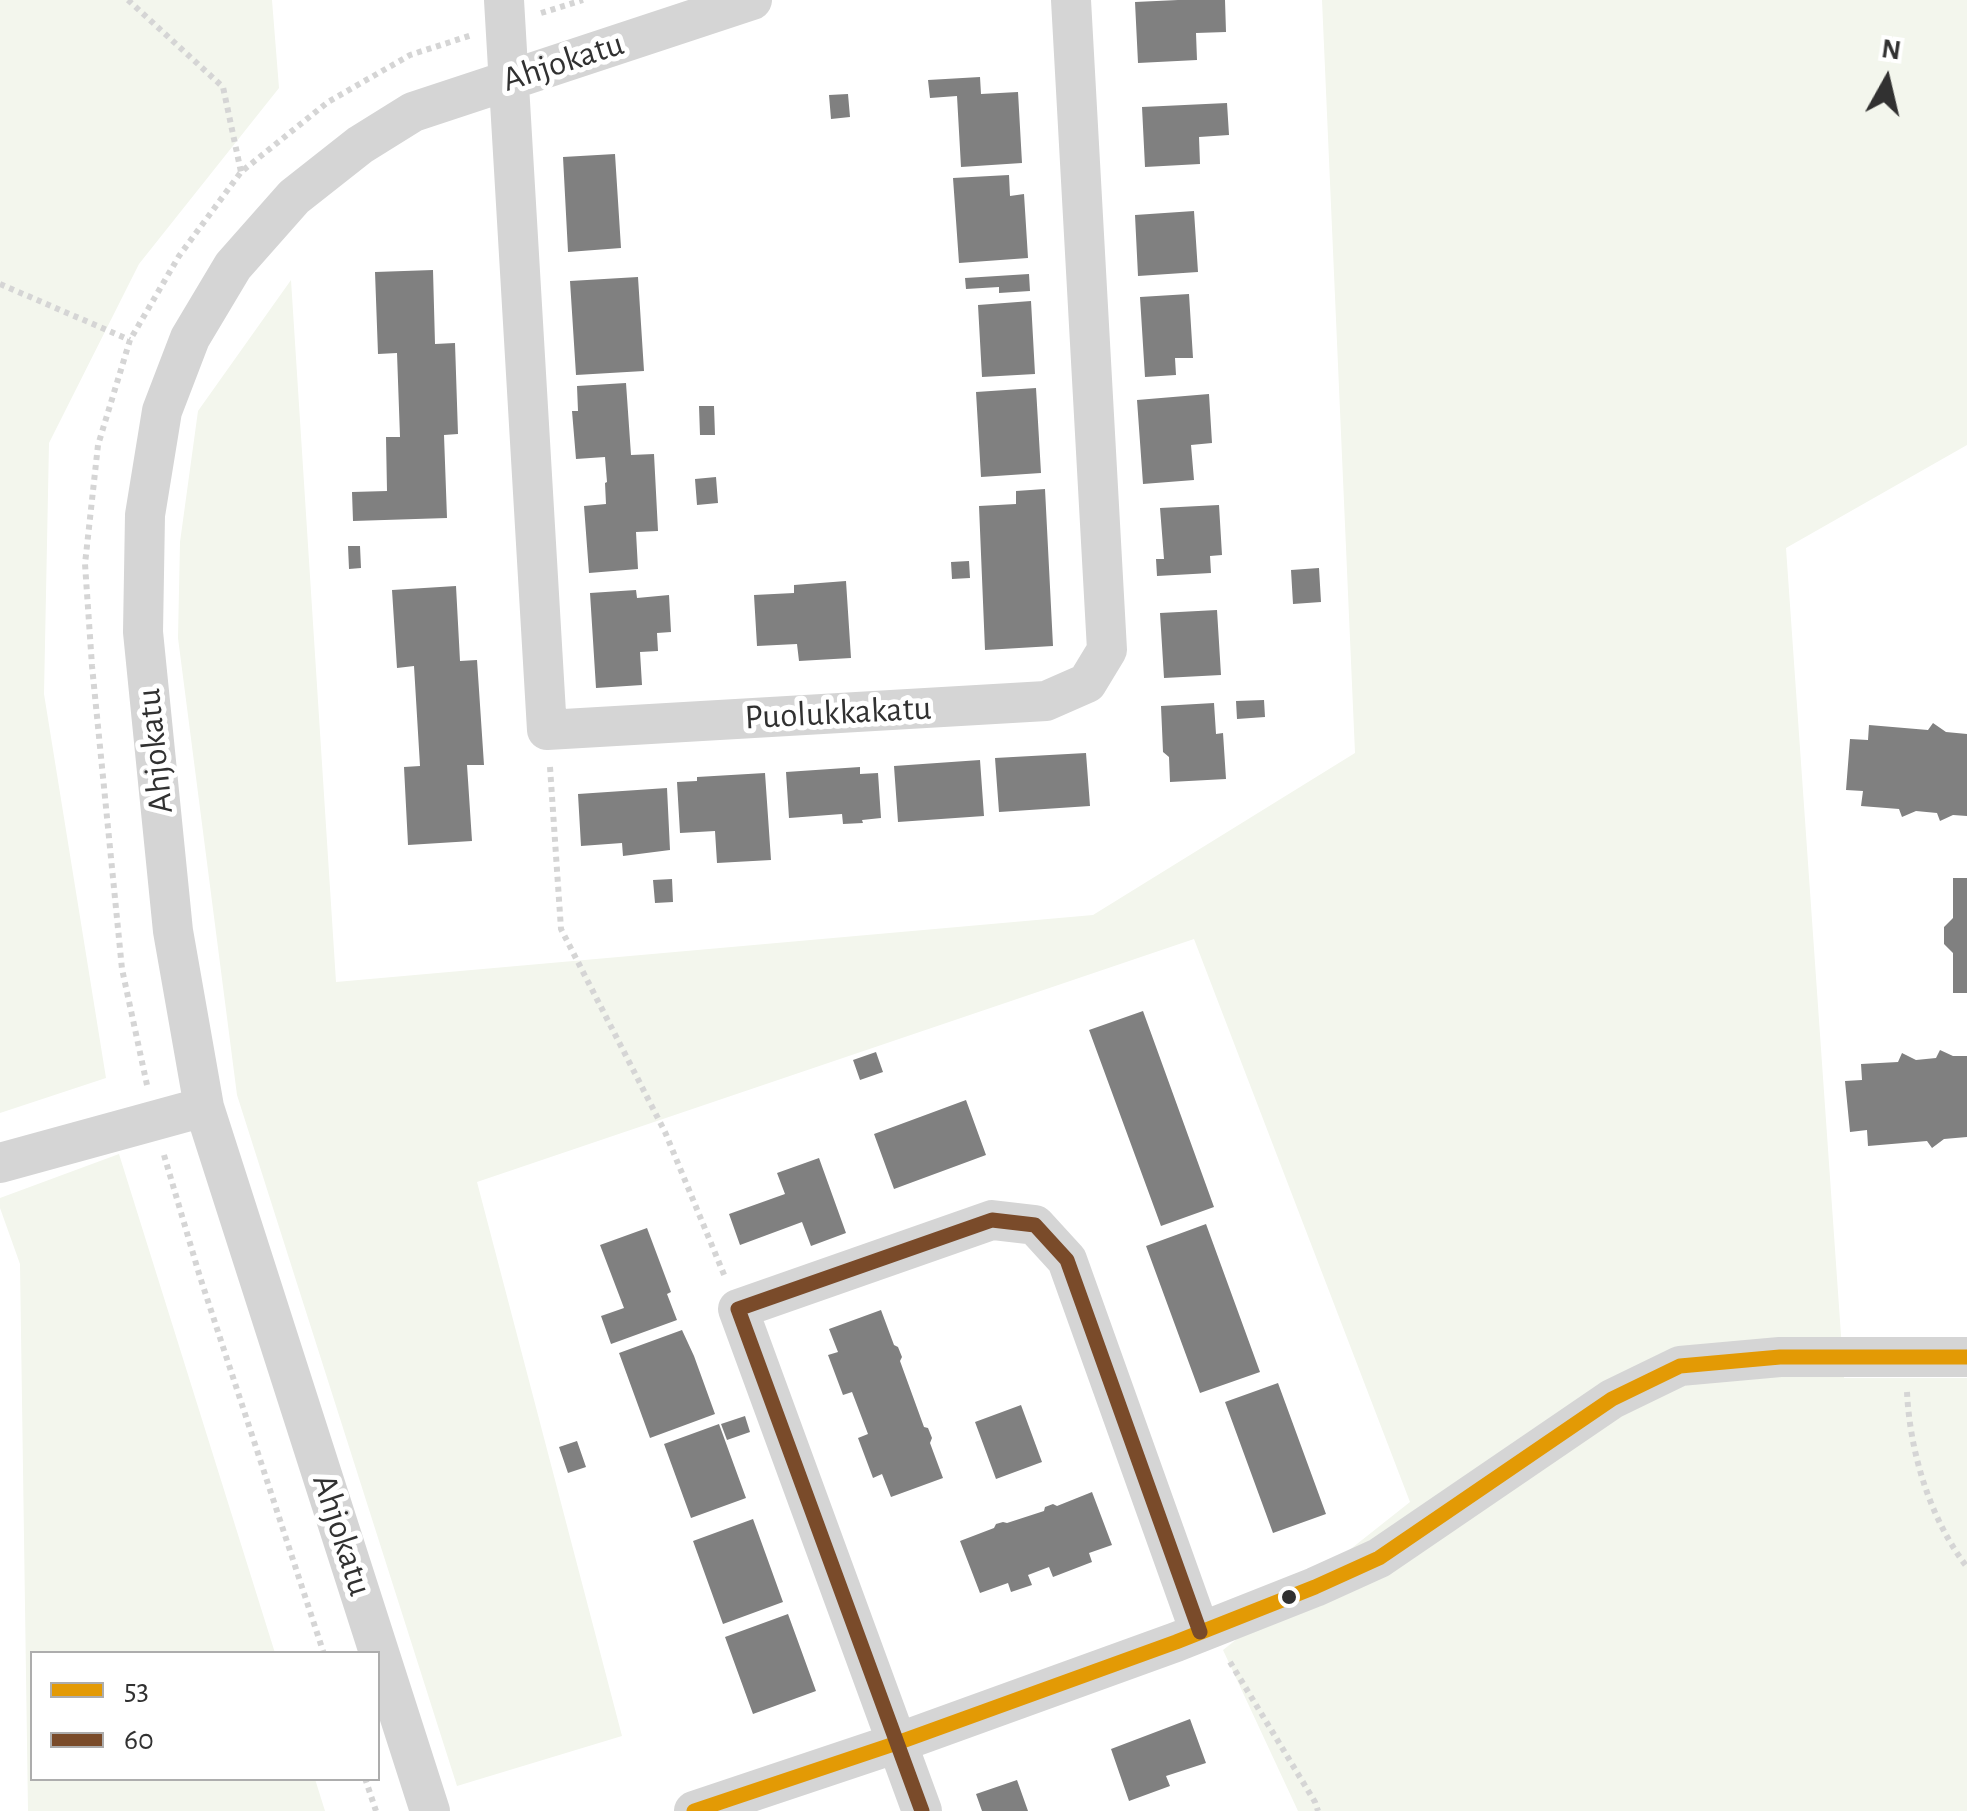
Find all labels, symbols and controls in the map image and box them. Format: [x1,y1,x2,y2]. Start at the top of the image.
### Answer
street label: Ahjokatu [497,23,629,101]
north arrow [1837,30,1937,130]
text: N [1880,35,1903,66]
street label: Ahjokatu [128,686,182,816]
street label: Puolukkakatu [744,687,932,739]
street label: Ahjokatu [303,1469,381,1601]
unlabelled marker [1279,1587,1299,1607]
legend [30,1651,380,1781]
text: 53 [124,1675,149,1705]
text: 60 [124,1725,154,1755]

